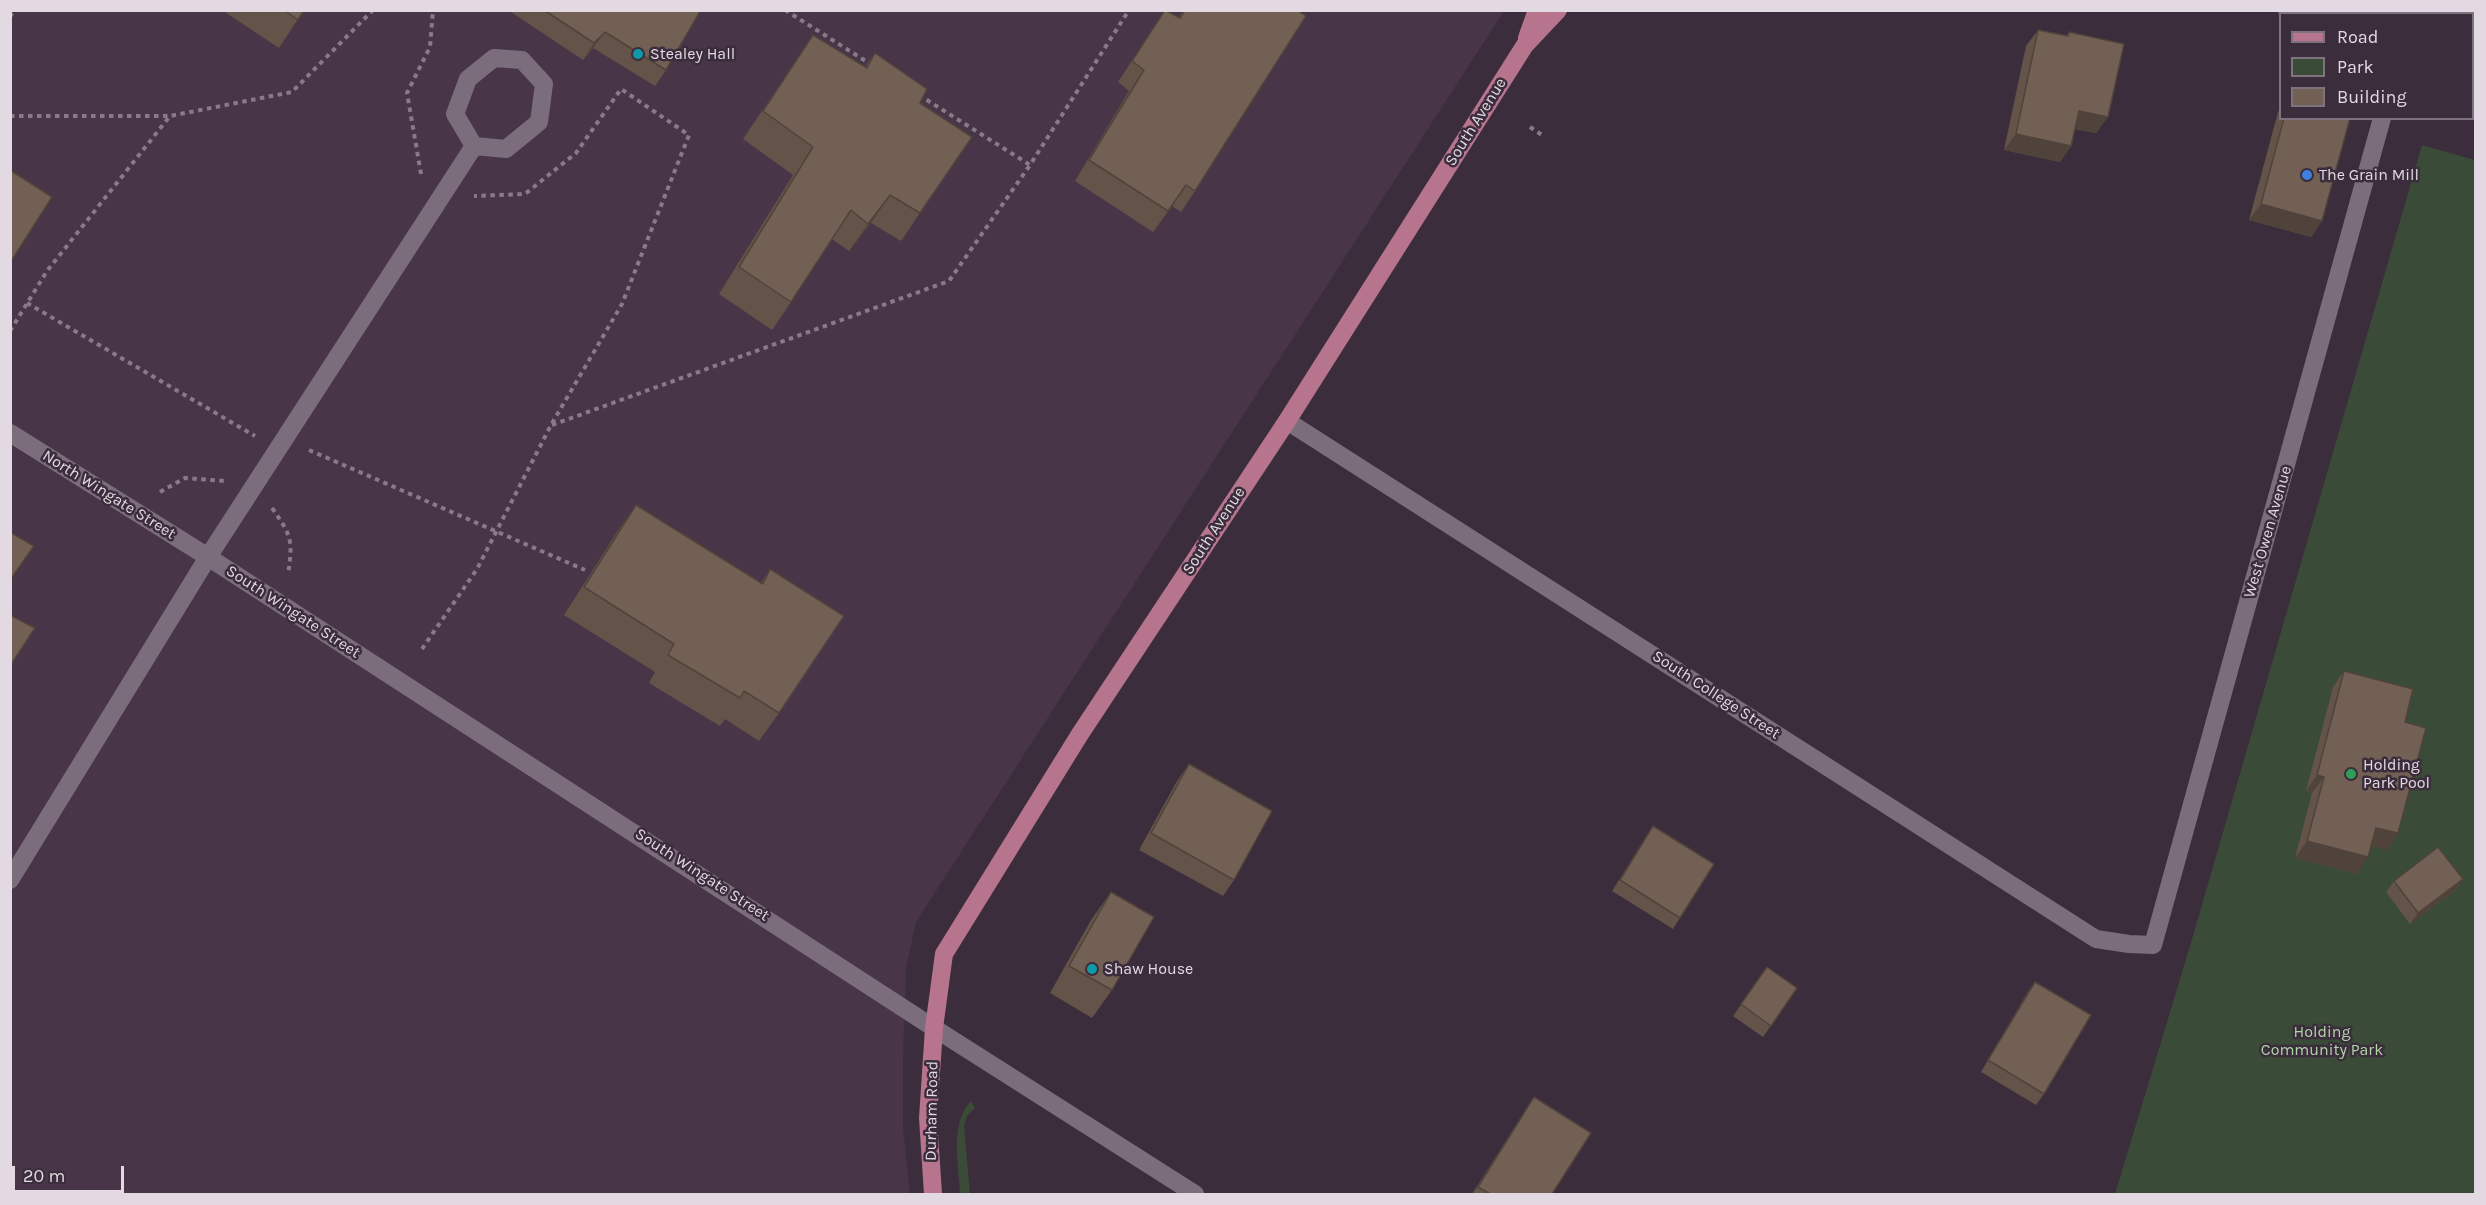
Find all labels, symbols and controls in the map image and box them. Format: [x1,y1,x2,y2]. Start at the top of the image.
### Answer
legend [2279,12,2474,120]
text: Road [2337,26,2378,48]
place label: Stealey Hall [650,44,735,64]
marker: Stealey Hall [631,47,645,61]
text: Park [2337,56,2374,78]
street label: South Avenue [1441,74,1511,170]
text: Building [2337,86,2407,108]
place label: The Grain Mill [2319,165,2419,185]
marker: The Grain Mill [2300,168,2314,182]
street label: North Wingate Street [39,446,179,544]
street label: West Owen Avenue [2240,464,2296,600]
street label: South Avenue [1179,484,1249,578]
street label: South Wingate Street [222,561,364,663]
street label: South College Street [1649,647,1783,743]
place label: Holding Park Pool [2363,755,2430,793]
marker: Holding Park Pool [2344,767,2358,781]
street label: South Wingate Street [631,824,773,926]
place label: Shaw House [1104,959,1193,979]
marker: Shaw House [1085,962,1099,976]
park label: Holding Community Park [2261,1022,2383,1060]
street label: Durham Road [922,1061,942,1161]
scale bar [15,1154,128,1192]
text: 20 m [23,1165,65,1187]

